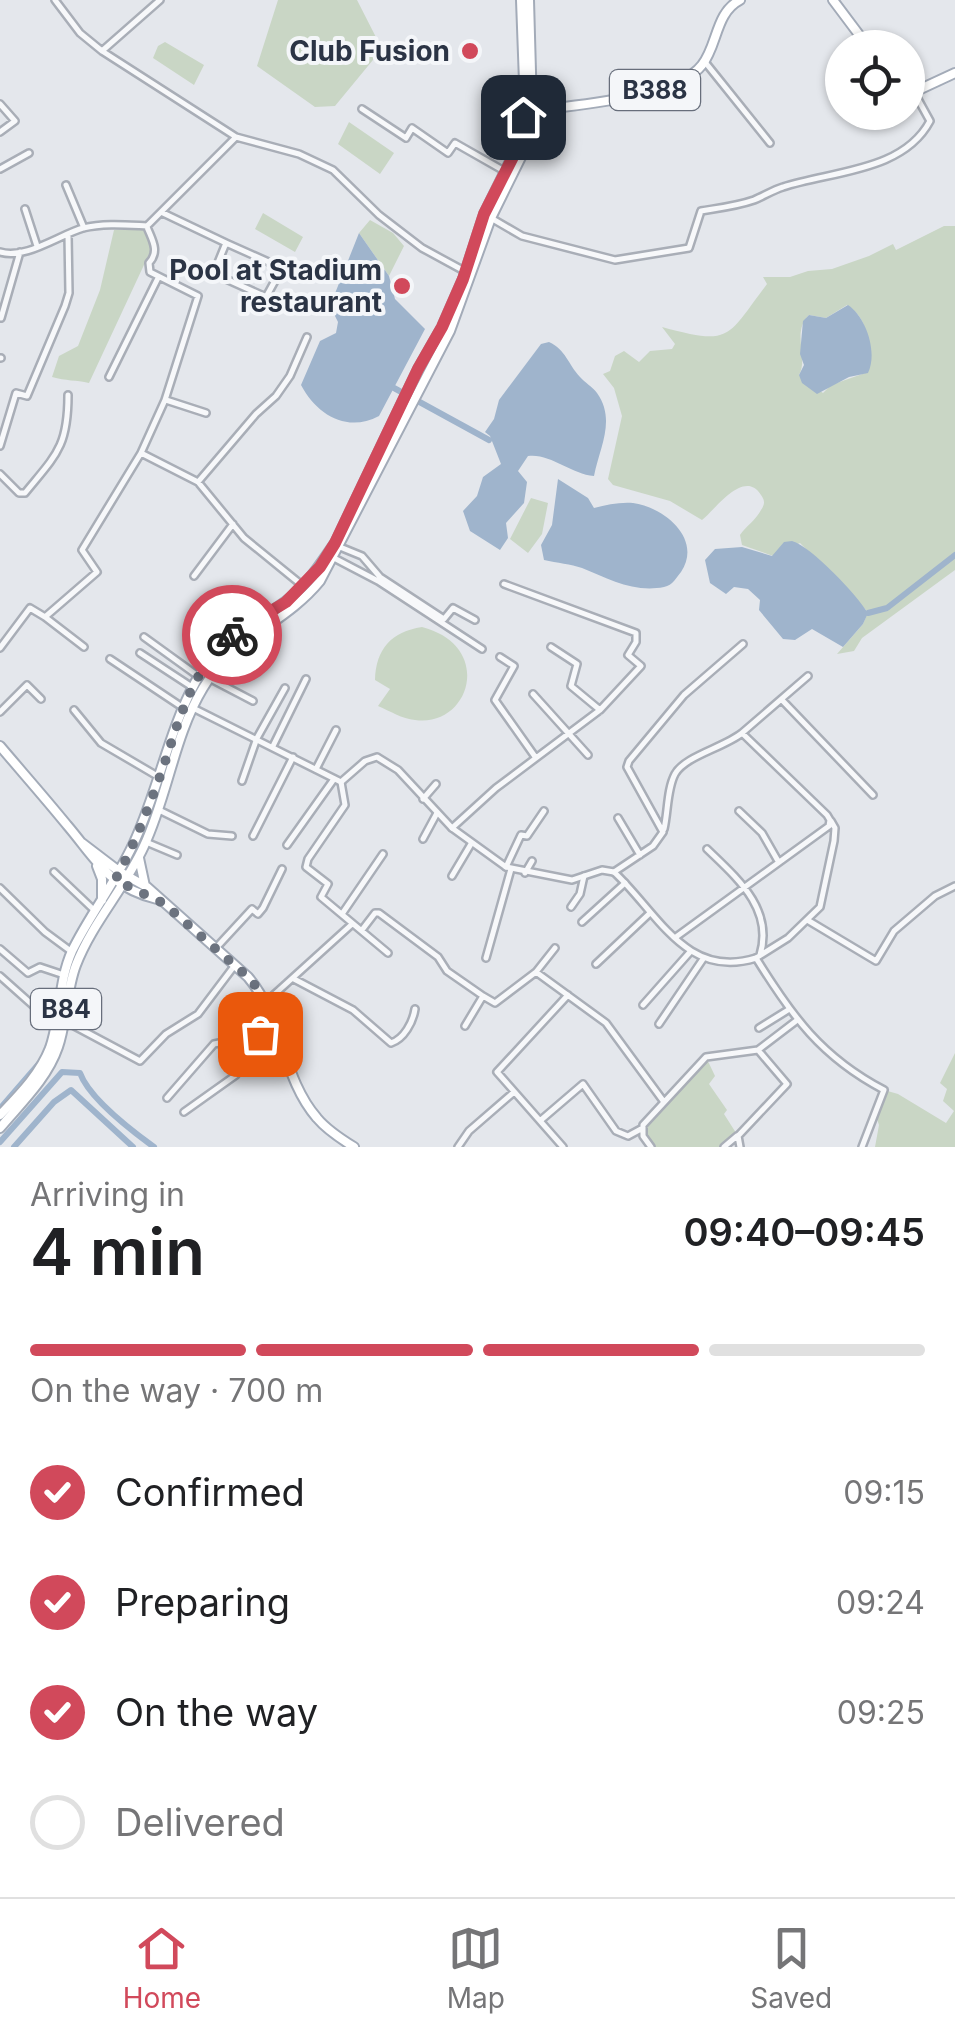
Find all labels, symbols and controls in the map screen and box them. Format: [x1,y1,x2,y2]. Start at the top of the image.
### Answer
map controls [825,30,925,130]
button: locate [825,30,925,130]
place label: Club Fusion [289,34,450,68]
marker: Club Fusion [459,40,481,62]
road number: B388 [610,70,700,110]
pin [481,75,566,160]
icon: home [496,90,551,145]
place label: Pool at Stadium restaurant [169,253,382,319]
marker: Pool at Stadium restaurant [391,275,413,297]
courier [182,585,282,685]
icon: bike [205,608,260,663]
road number: B84 [31,989,101,1029]
pin [218,992,303,1077]
icon: bag [233,1007,288,1062]
text: Arriving in [30,1175,185,1214]
text: 09:40–09:45 [683,1209,925,1255]
text: 4 min [30,1212,205,1291]
text: On the way · 700 m [30,1371,323,1410]
icon: check [30,1465,85,1520]
text: Confirmed [115,1469,305,1515]
text: 09:15 [843,1473,925,1512]
icon: check [30,1575,85,1630]
text: Preparing [115,1579,290,1625]
text: 09:24 [836,1583,925,1622]
icon: check [30,1685,85,1740]
text: On the way [115,1689,318,1735]
text: 09:25 [837,1693,925,1732]
text: Delivered [115,1799,285,1845]
tab: Home [123,1921,201,2015]
tab: Map [447,1921,505,2015]
tab: Saved [750,1921,832,2015]

